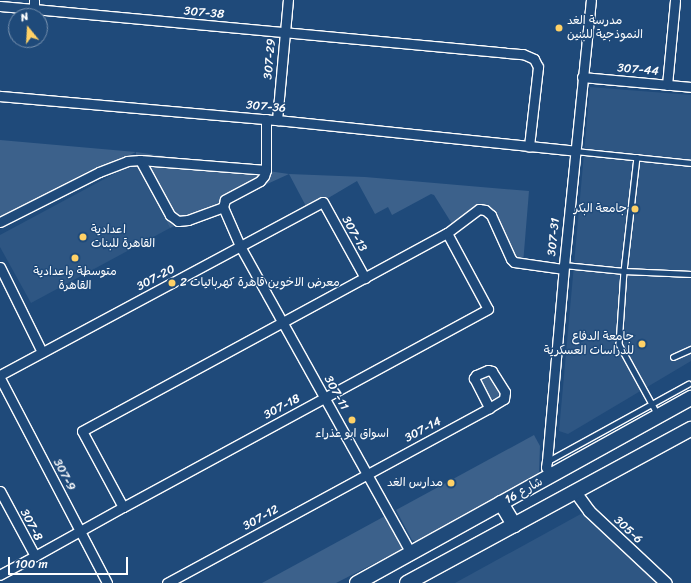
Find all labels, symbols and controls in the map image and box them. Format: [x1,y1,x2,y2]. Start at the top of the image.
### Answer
street label: 307-38 [183,4,225,22]
text: N [18,7,31,27]
north arrow [8,8,48,48]
place label: مدرسة الغد النموذجية للبنين [567,14,643,42]
marker: مدرسة الغد النموذجية للبنين [554,23,564,33]
street label: 307-29 [261,38,279,80]
street label: 307-44 [617,61,659,79]
street label: 307-36 [245,98,287,116]
place label: جامعة البكر [574,202,627,216]
marker: جامعة البكر [630,204,640,214]
street label: 307-13 [338,214,370,254]
street label: 307-31 [545,217,563,257]
place label: اعدادية القاهرة للبنات [91,223,155,251]
marker: اعدادية القاهرة للبنات [78,232,88,242]
marker: متوسطة واعدادية القاهرة [70,253,80,263]
street label: 307-20 [134,262,178,294]
place label: متوسطة واعدادية القاهرة [33,265,117,293]
place label: معرض الاخوين قاهرة كهربائيات 2 [180,276,340,290]
marker: معرض الاخوين قاهرة كهربائيات 2 [167,278,177,288]
place label: جامعة الدفاع للدراسات العسكرية [544,330,634,358]
marker: جامعة الدفاع للدراسات العسكرية [637,339,647,349]
street label: 307-11 [321,373,351,413]
street label: 307-18 [261,391,303,423]
street label: 307-14 [402,414,444,446]
marker: اسواق ابو عذراء [347,415,357,425]
place label: اسواق ابو عذراء [315,427,389,441]
street label: 307-9 [50,457,78,493]
street label: شارع 16 [503,475,545,507]
place label: مدارس الغد [387,476,443,490]
marker: مدارس الغد [446,478,456,488]
street label: 307-12 [241,502,281,534]
street label: 307-8 [17,507,45,543]
street label: 305-6 [611,513,645,547]
scale bar [10,549,130,575]
text: 100 m [15,553,48,575]

